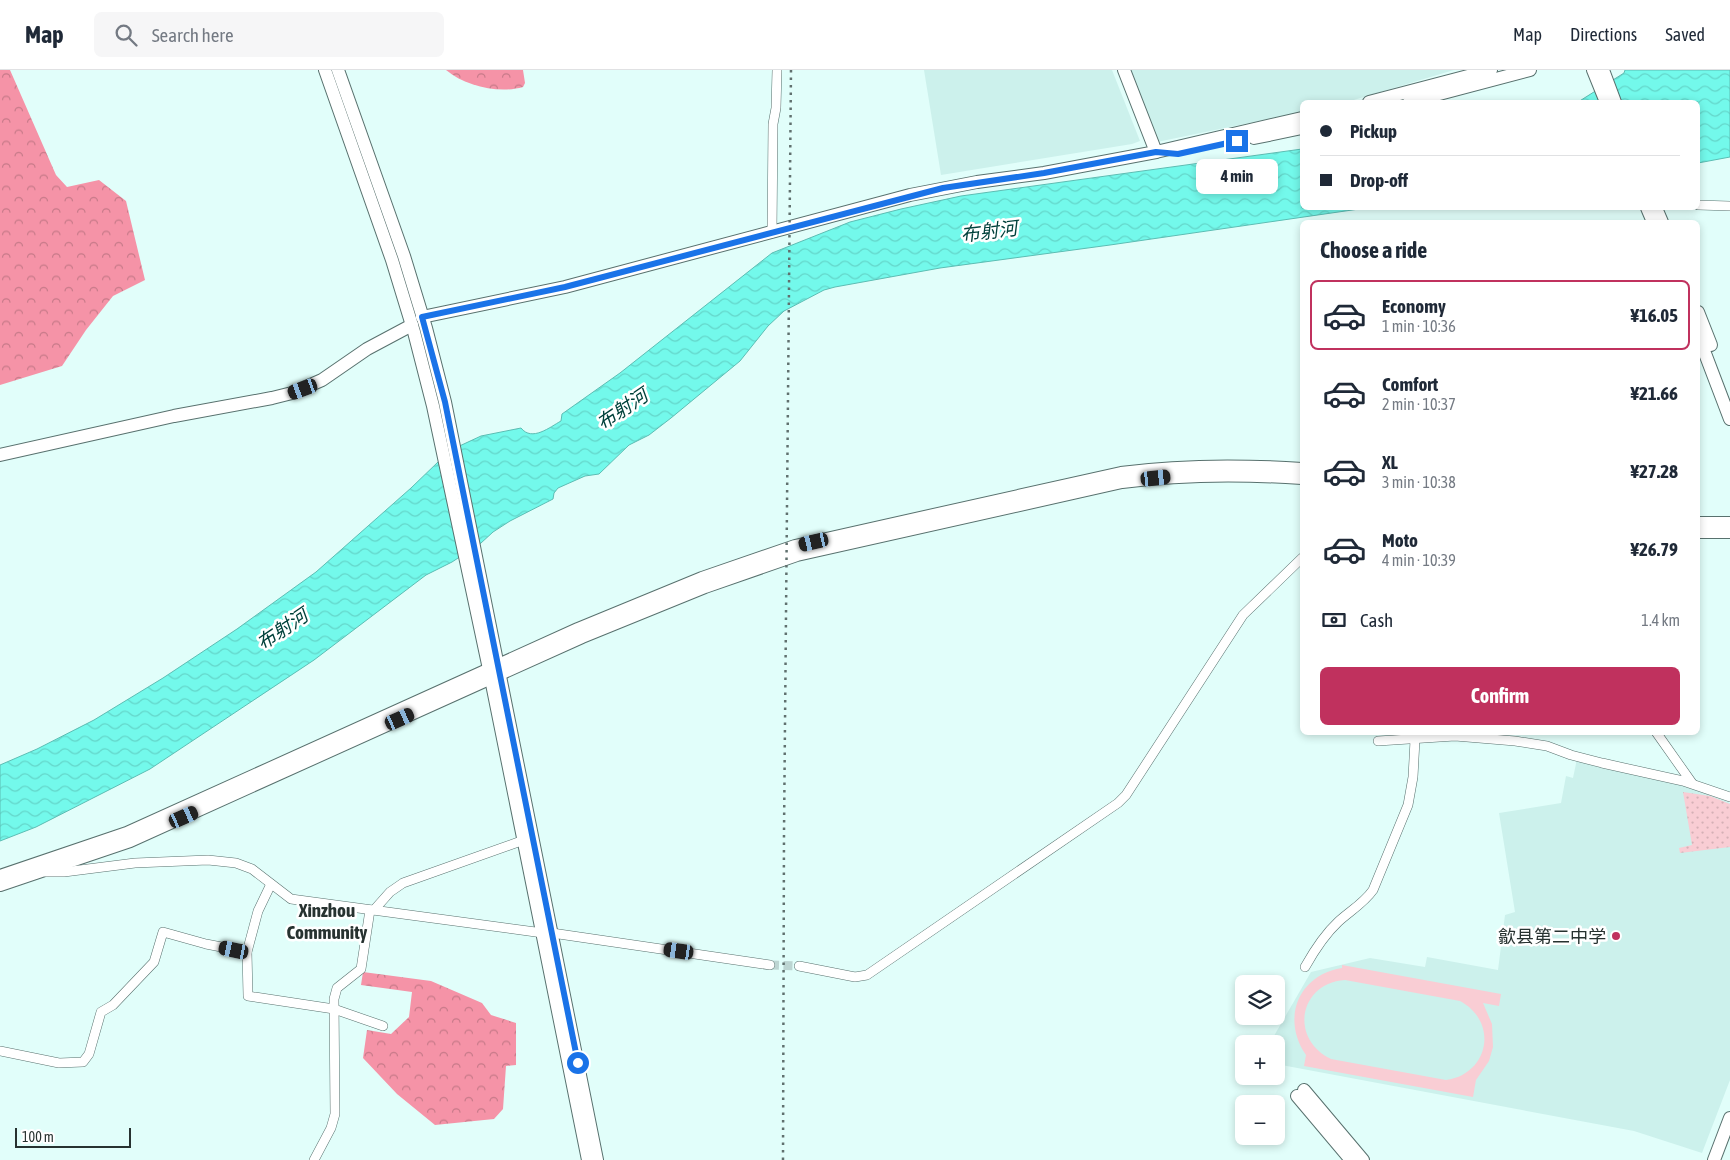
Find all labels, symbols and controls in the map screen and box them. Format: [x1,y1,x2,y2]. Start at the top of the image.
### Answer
search box [94,12,444,57]
text: Map [25,21,64,48]
icon: search [112,21,140,49]
text: Search here [152,24,234,46]
text: Map [1513,24,1542,45]
text: Directions [1570,24,1637,45]
text: Saved [1665,24,1705,45]
text: Pickup [1350,120,1397,142]
route end [1226,130,1248,152]
callout: 4 min [1196,158,1278,194]
text: 4 min [1221,167,1253,185]
text: Drop-off [1350,169,1408,191]
water label: 布射河 [959,216,1023,245]
text: Choose a ride [1320,237,1427,263]
icon: car [1322,293,1367,338]
text: Economy [1382,295,1446,317]
text: ¥16.05 [1630,304,1678,326]
text: 1 min · 10:36 [1382,317,1456,335]
icon: car [1322,371,1367,416]
text: Comfort [1382,373,1438,395]
car [286,377,319,401]
water label: 布射河 [592,382,655,434]
text: ¥21.66 [1630,382,1678,404]
text: 2 min · 10:37 [1382,395,1456,413]
icon: car [1322,449,1367,494]
text: XL [1382,451,1398,473]
text: ¥27.28 [1630,460,1678,482]
car [1140,469,1171,487]
text: 3 min · 10:38 [1382,473,1456,491]
icon: car [1322,527,1367,572]
text: Moto [1382,529,1418,551]
car [797,531,830,553]
text: ¥26.79 [1630,538,1678,560]
text: 4 min · 10:39 [1382,551,1456,569]
water label: 布射河 [252,602,315,654]
icon: cash [1320,606,1348,634]
text: Cash [1360,609,1393,631]
text: 1.4 km [1641,611,1680,629]
button: Confirm [1320,667,1680,725]
car [383,706,416,732]
car [167,804,200,830]
district label: Xinzhou Community [287,899,368,943]
place label: 歙县第二中学 [1498,926,1606,947]
marker: 歙县第二中学 [1610,930,1622,942]
car [217,940,250,960]
car [663,941,694,961]
map controls [1235,975,1285,1145]
button: layers [1235,975,1285,1025]
button: + [1235,1035,1285,1085]
route start [567,1052,589,1074]
button: − [1235,1095,1285,1145]
scale bar [15,1125,131,1148]
text: 100 m [22,1129,54,1145]

